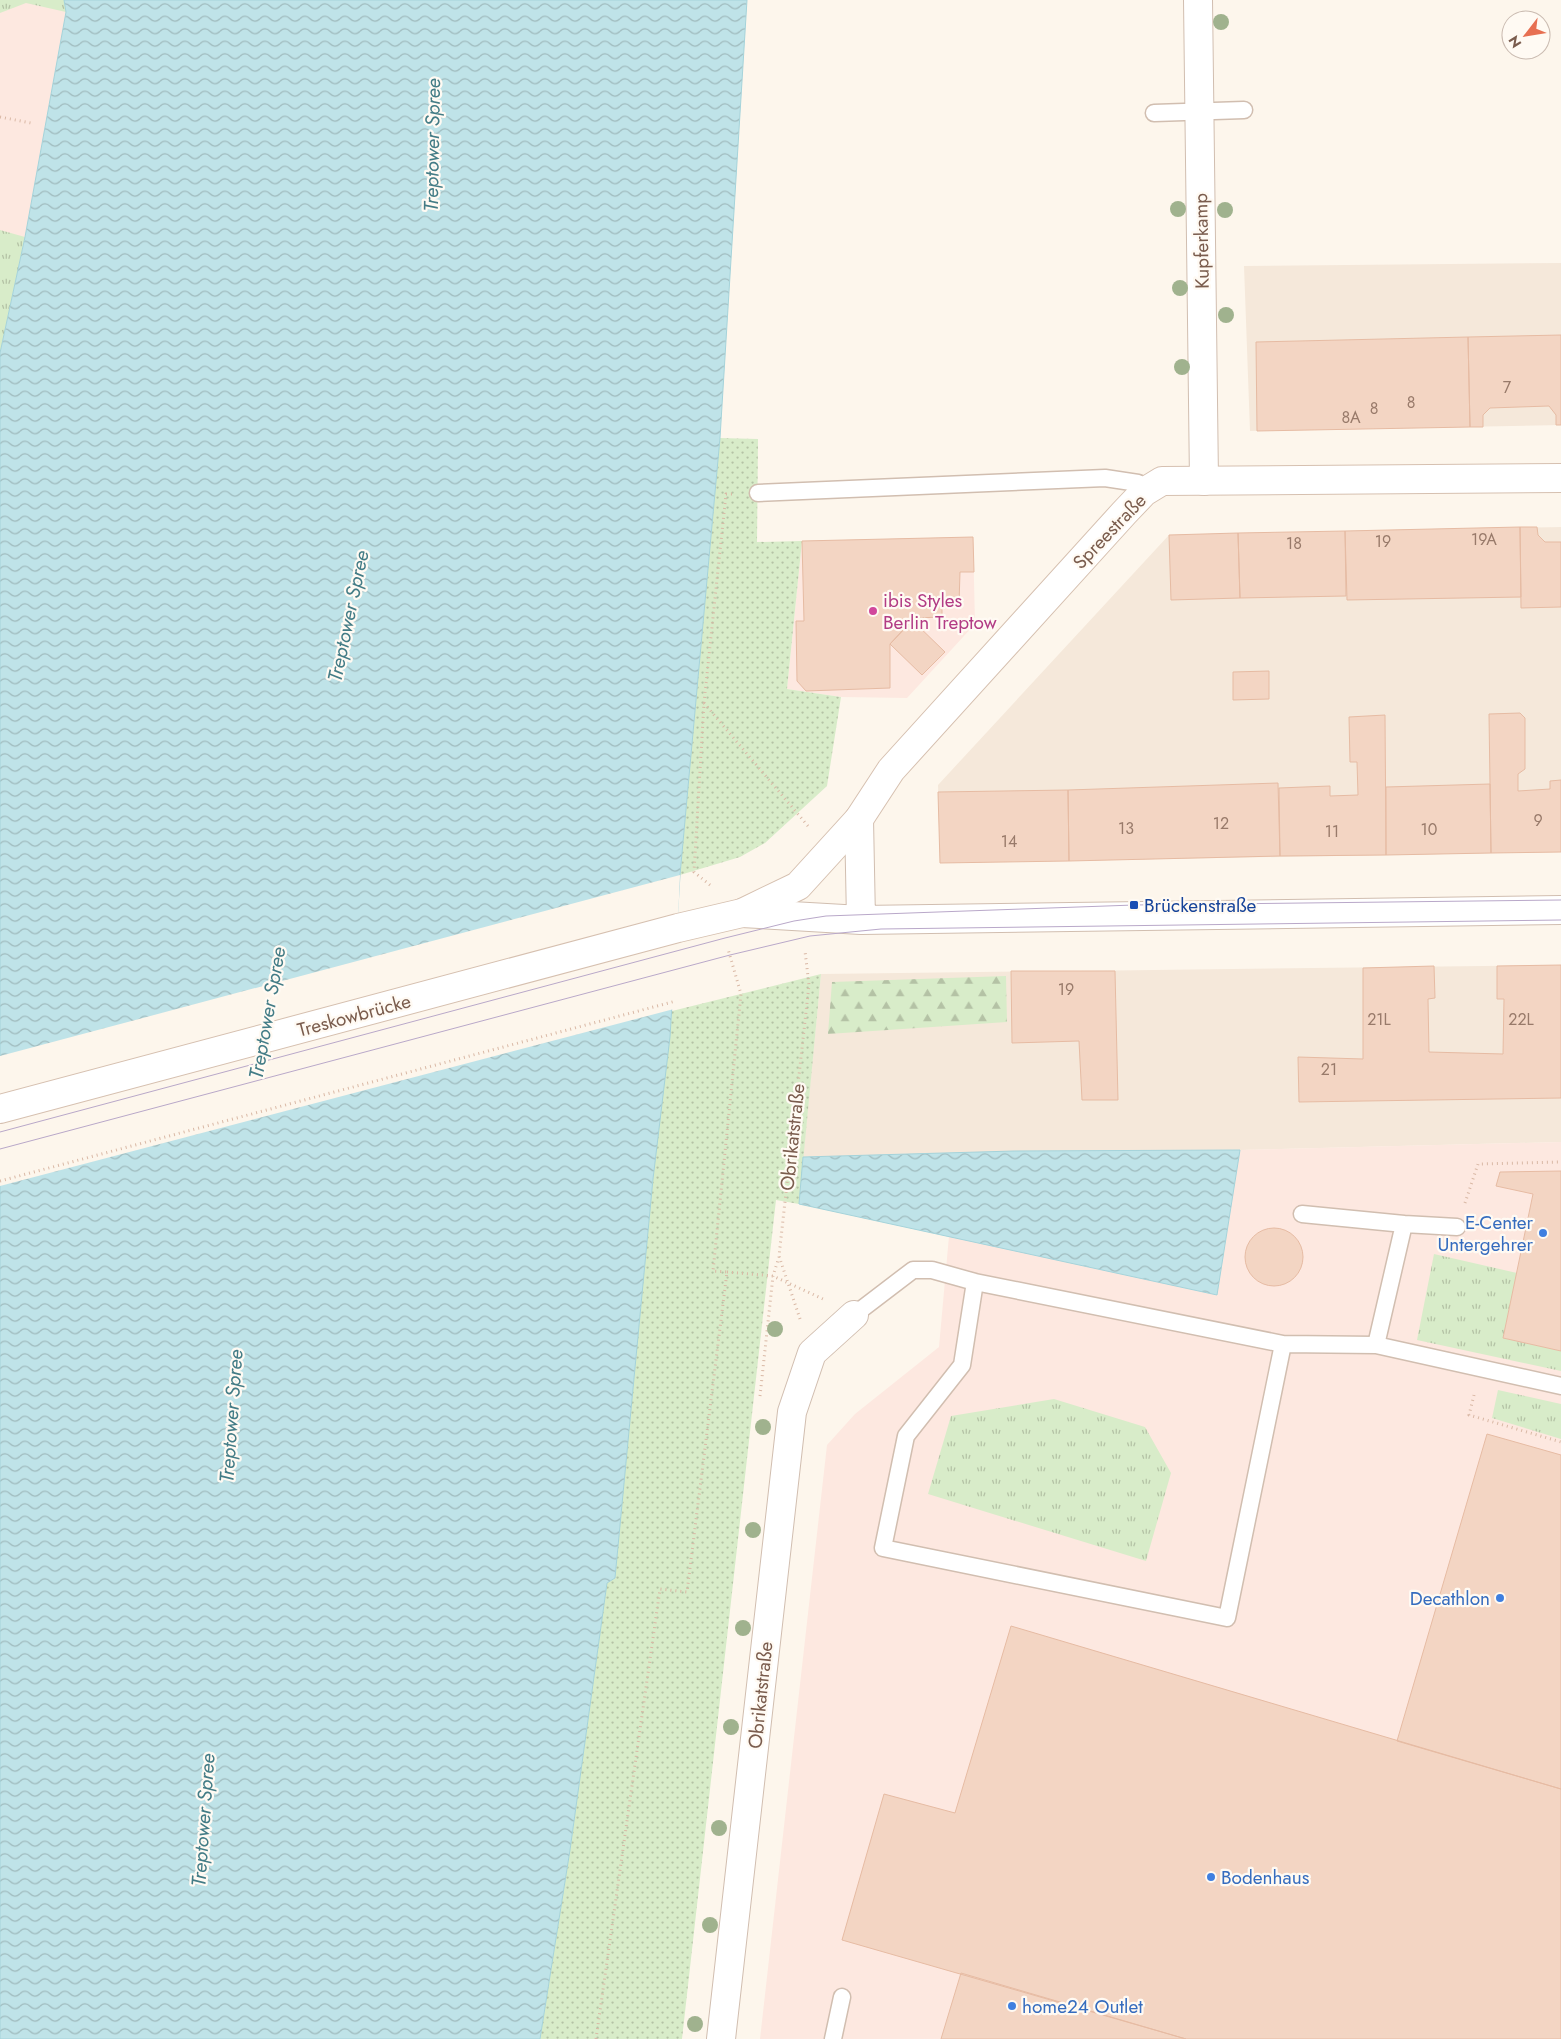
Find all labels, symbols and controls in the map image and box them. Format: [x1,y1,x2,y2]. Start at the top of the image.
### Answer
north arrow [1501,10,1551,60]
text: N [1503,32,1526,52]
water label: Treptower Spree [417,78,448,212]
street label: Kupferkamp [1187,193,1216,289]
house number: 7 [1503,376,1512,399]
house number: 8 [1407,391,1415,414]
house number: 8 [1370,397,1378,420]
house number: 8A [1341,406,1361,429]
street label: Spreestraße [1067,487,1152,575]
house number: 19A [1471,528,1497,551]
house number: 19 [1375,530,1391,553]
house number: 18 [1286,532,1302,555]
water label: Treptower Spree [320,548,377,684]
place label: ibis Styles Berlin Treptow [883,587,997,636]
marker: ibis Styles Berlin Treptow [867,605,879,617]
house number: 9 [1533,809,1543,832]
house number: 12 [1213,812,1229,835]
house number: 13 [1118,817,1134,840]
house number: 10 [1421,818,1437,841]
house number: 11 [1325,820,1339,843]
house number: 14 [1001,830,1017,853]
place label: Brückenstraße [1144,892,1257,919]
marker: Brückenstraße [1128,899,1140,911]
water label: Treptower Spree [242,945,293,1081]
house number: 19 [1058,978,1074,1001]
street label: Treskowbrücke [294,987,414,1044]
house number: 21L [1367,1008,1392,1031]
house number: 22L [1508,1008,1534,1031]
house number: 21 [1321,1058,1337,1081]
street label: Obrikatstraße [773,1082,812,1192]
place label: E-Center Untergehrer [1437,1209,1533,1258]
marker: E-Center Untergehrer [1537,1227,1549,1239]
water label: Treptower Spree [212,1348,251,1484]
place label: Decathlon [1410,1585,1490,1612]
marker: Decathlon [1494,1592,1506,1604]
street label: Obrikatstraße [741,1640,780,1750]
water label: Treptower Spree [184,1752,223,1888]
place label: Bodenhaus [1221,1864,1310,1891]
marker: Bodenhaus [1205,1871,1217,1883]
place label: home24 Outlet [1022,1993,1143,2020]
marker: home24 Outlet [1006,2000,1018,2012]

